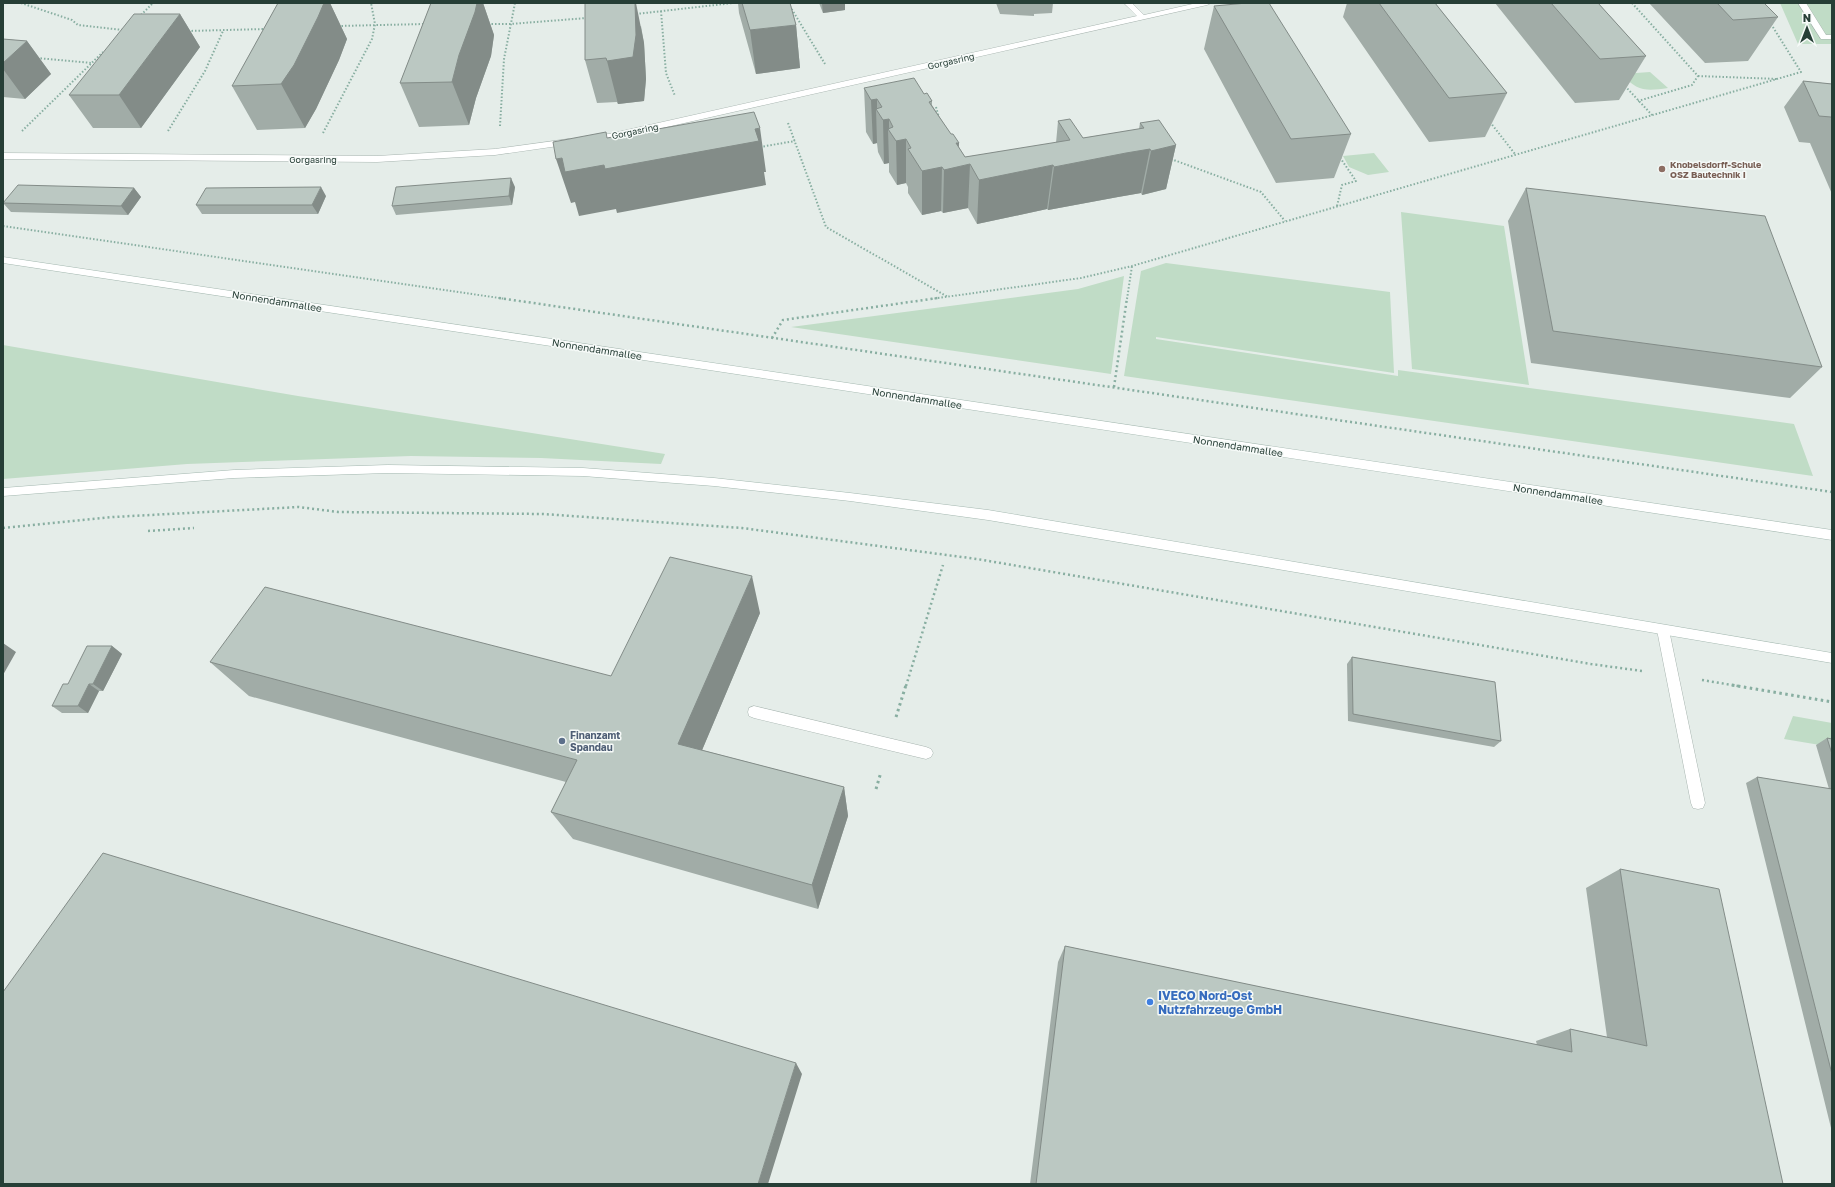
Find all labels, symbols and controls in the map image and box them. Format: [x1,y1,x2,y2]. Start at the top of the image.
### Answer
north arrow [1787,8,1827,48]
text: N [1803,11,1811,24]
street label: Gorgasring [927,50,975,72]
street label: Gorgasring [611,121,659,141]
street label: Gorgasring [289,154,337,165]
place label: Knobelsdorff-Schule OSZ Bautechnik I [1670,159,1762,180]
marker: Knobelsdorff-Schule OSZ Bautechnik I [1657,164,1667,174]
street label: Nonnendammallee [231,288,323,314]
street label: Nonnendammallee [551,336,643,362]
street label: Nonnendammallee [871,385,963,411]
street label: Nonnendammallee [1192,433,1284,459]
street label: Nonnendammallee [1512,481,1604,507]
place label: Finanzamt Spandau [570,729,620,753]
marker: Finanzamt Spandau [557,736,567,746]
place label: IVECO Nord-Ost Nutzfahrzeuge GmbH [1158,988,1282,1017]
marker: IVECO Nord-Ost Nutzfahrzeuge GmbH [1145,997,1155,1007]

